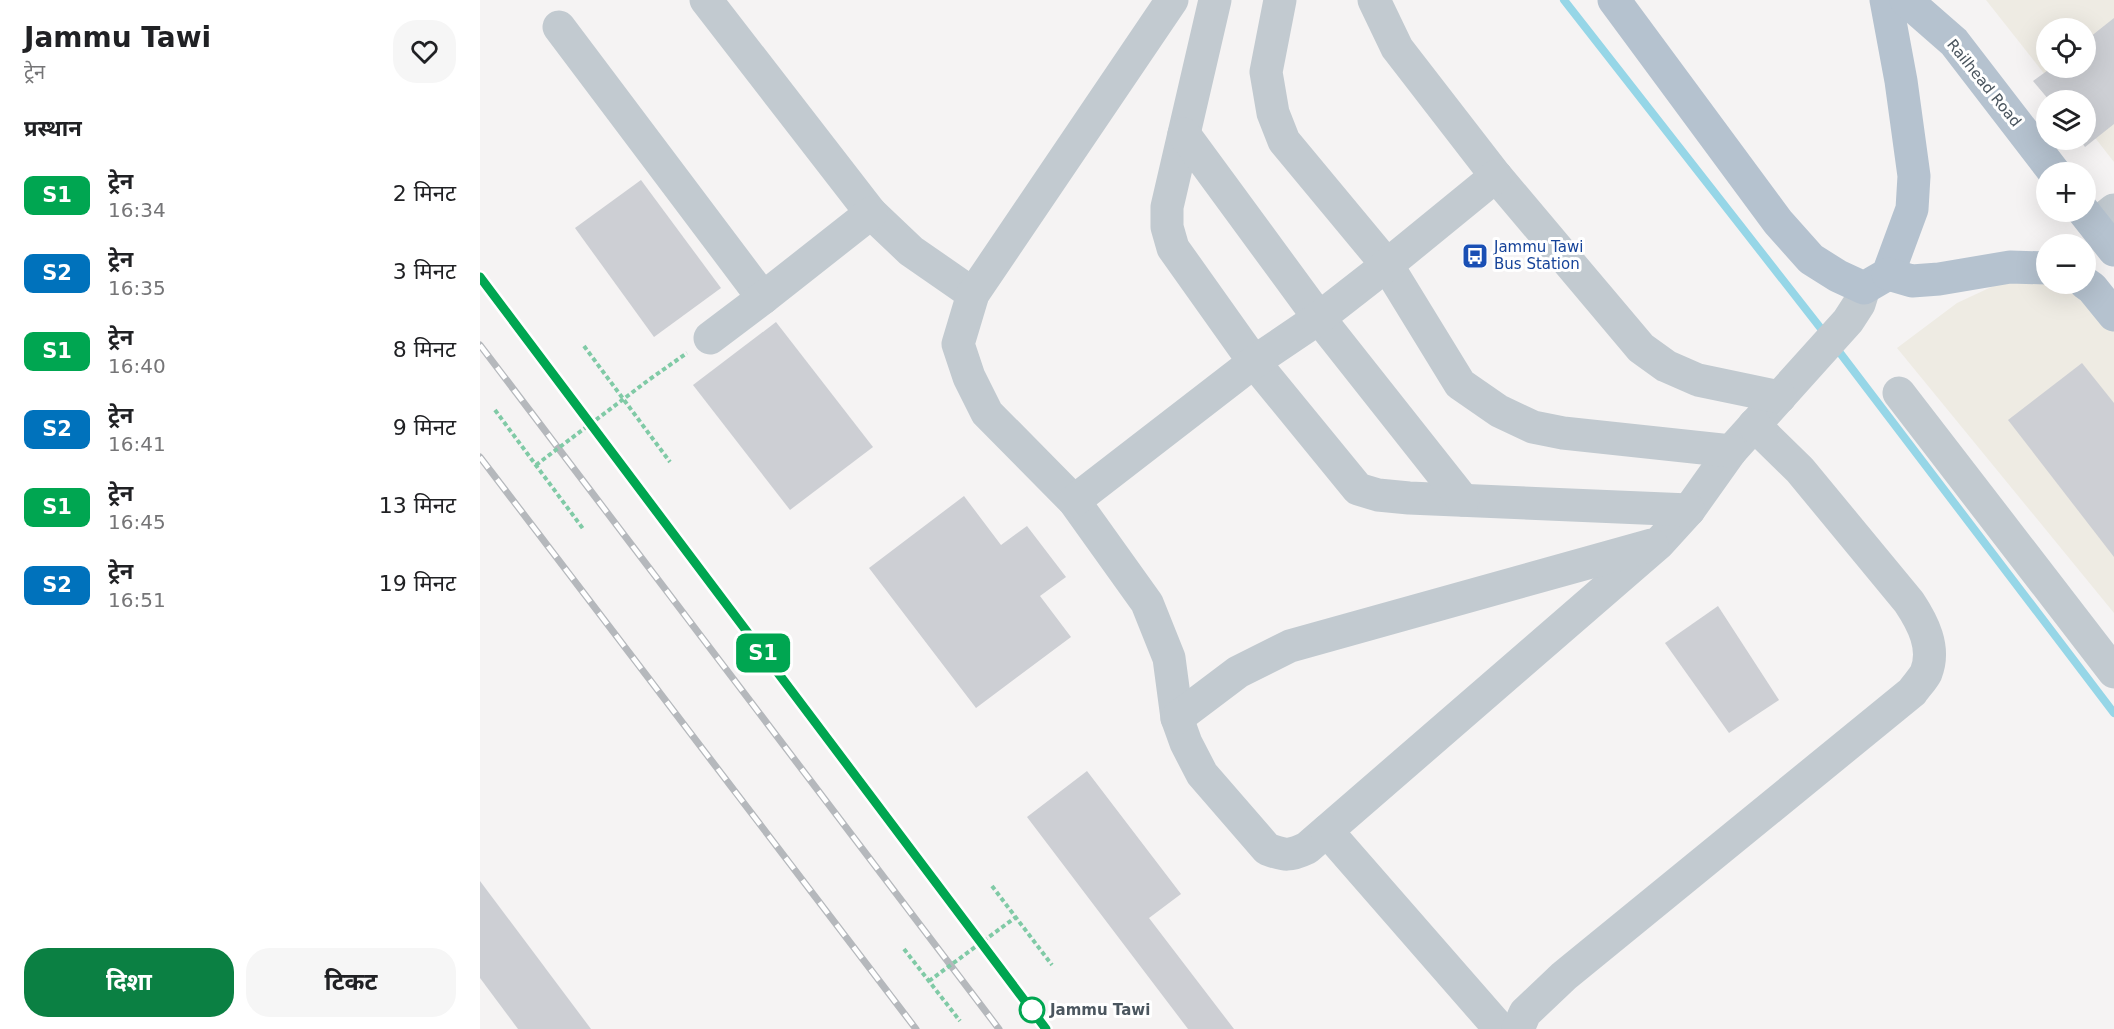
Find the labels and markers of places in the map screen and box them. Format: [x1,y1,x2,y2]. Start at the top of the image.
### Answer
place label: Jammu Tawi Bus Station [1493,238,1583,273]
bus stop icon: Jammu Tawi Bus Station [1460,241,1490,271]
marker: Jammu Tawi [1019,997,1045,1023]
place label: Jammu Tawi [1049,1001,1150,1019]

